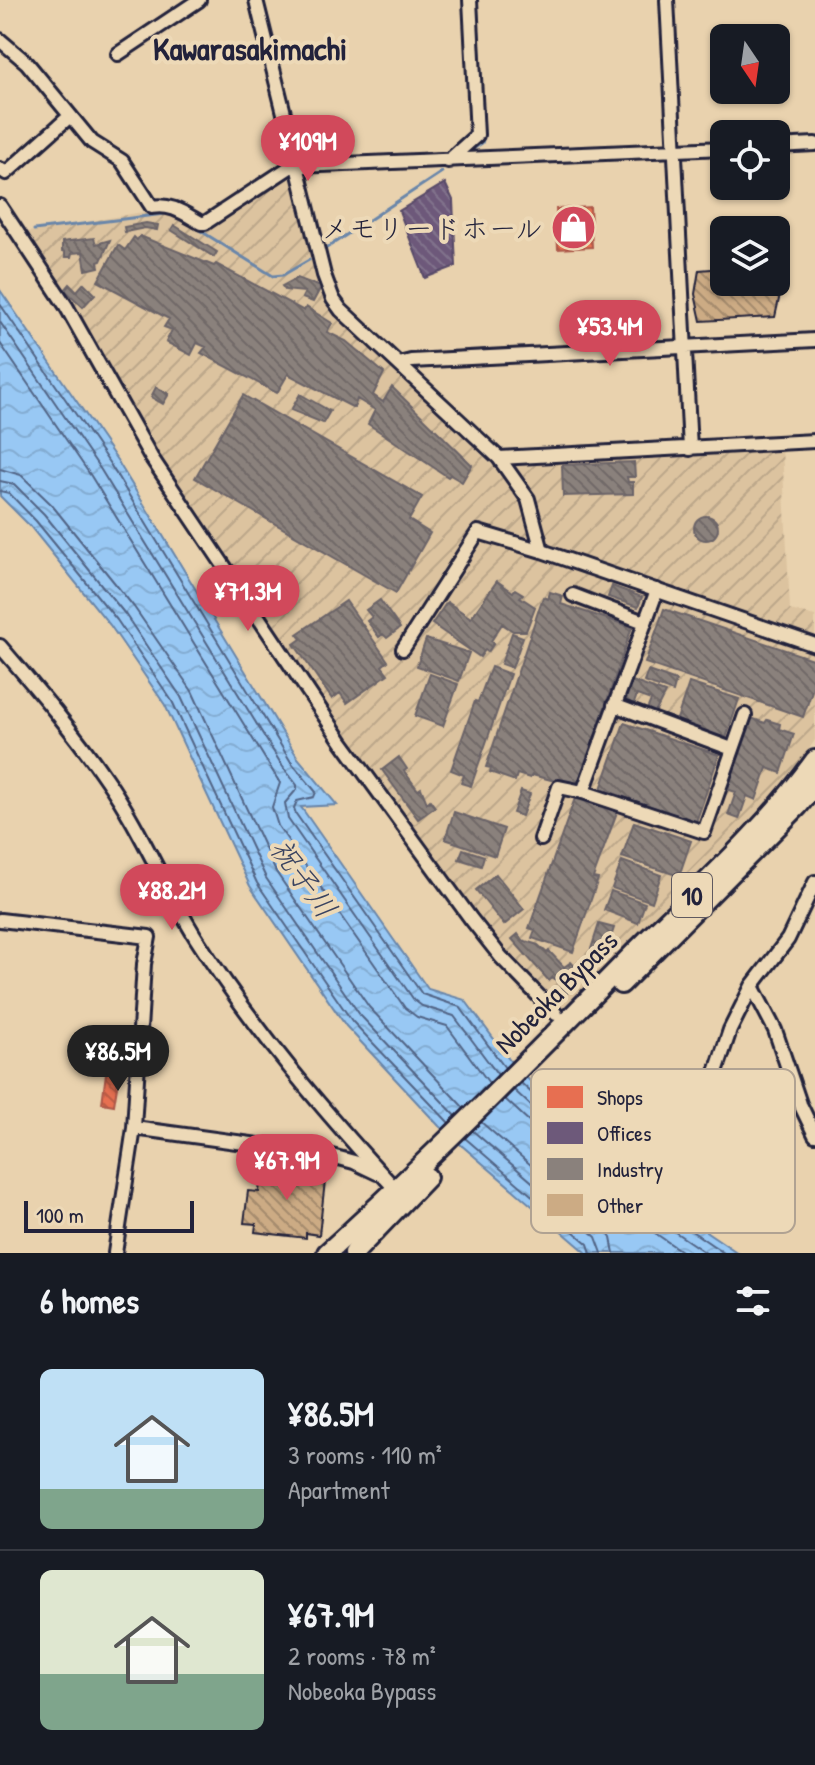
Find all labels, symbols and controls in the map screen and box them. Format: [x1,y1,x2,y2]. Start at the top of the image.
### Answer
north arrow [710,24,790,104]
map controls [710,24,790,296]
district label: Kawarasakimachi [153,27,347,70]
pin: ¥109M [252,115,364,183]
button: locate [710,120,790,200]
text: ¥109M [279,123,337,158]
shop icon: メモリードホール [550,204,598,252]
place label: メモリードホール [321,209,543,247]
button: layers [710,216,790,296]
pin: ¥53.4M [545,300,675,368]
text: ¥53.4M [577,308,643,343]
pin: ¥71.3M [183,565,313,633]
text: ¥71.3M [214,573,282,608]
water label: 祝子川 [261,830,347,926]
pin: ¥88.2M [107,864,237,932]
text: ¥88.2M [138,872,206,907]
road number: 10 [672,873,712,917]
street label: Nobeoka Bypass [486,922,626,1062]
pin: ¥86.5M [53,1025,183,1093]
text: ¥86.5M [85,1033,151,1068]
legend [531,1069,795,1233]
text: Shops [597,1082,643,1112]
text: Offices [597,1118,651,1148]
pin: ¥67.9M [222,1134,352,1202]
text: ¥67.9M [254,1142,320,1177]
text: Industry [597,1154,663,1184]
text: Other [597,1190,644,1220]
scale bar [24,1197,194,1233]
text: 100 m [36,1200,84,1230]
text: 6 homes [40,1278,139,1324]
icon: filters [731,1279,775,1323]
text: ¥86.5M [288,1391,374,1437]
icon: home [104,1401,200,1497]
text: 3 rooms · 110 m² [288,1437,442,1472]
text: Apartment [288,1472,390,1507]
text: ¥67.9M [288,1592,374,1638]
icon: home [104,1602,200,1698]
text: 2 rooms · 78 m² [288,1638,436,1673]
text: Nobeoka Bypass [288,1673,436,1708]

